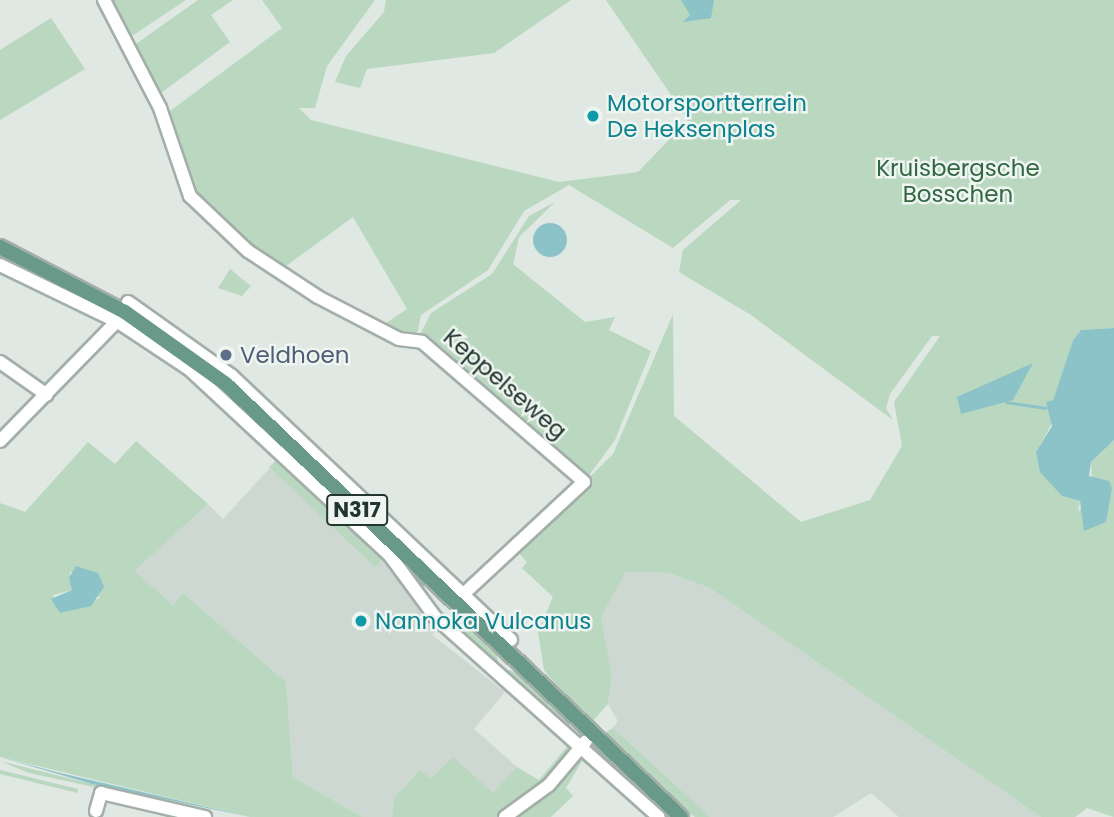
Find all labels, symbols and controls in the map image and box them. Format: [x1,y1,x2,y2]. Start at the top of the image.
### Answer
place label: Motorsportterrein De Heksenplas [607,89,807,143]
marker: Motorsportterrein De Heksenplas [585,108,601,124]
park label: Kruisbergsche Bosschen [876,154,1040,208]
street label: Keppelseweg [438,323,572,445]
place label: Veldhoen [240,341,349,369]
marker: Veldhoen [218,347,234,363]
road number: N317 [326,492,388,528]
place label: Nannoka Vulcanus [375,607,591,635]
marker: Nannoka Vulcanus [353,613,369,629]

